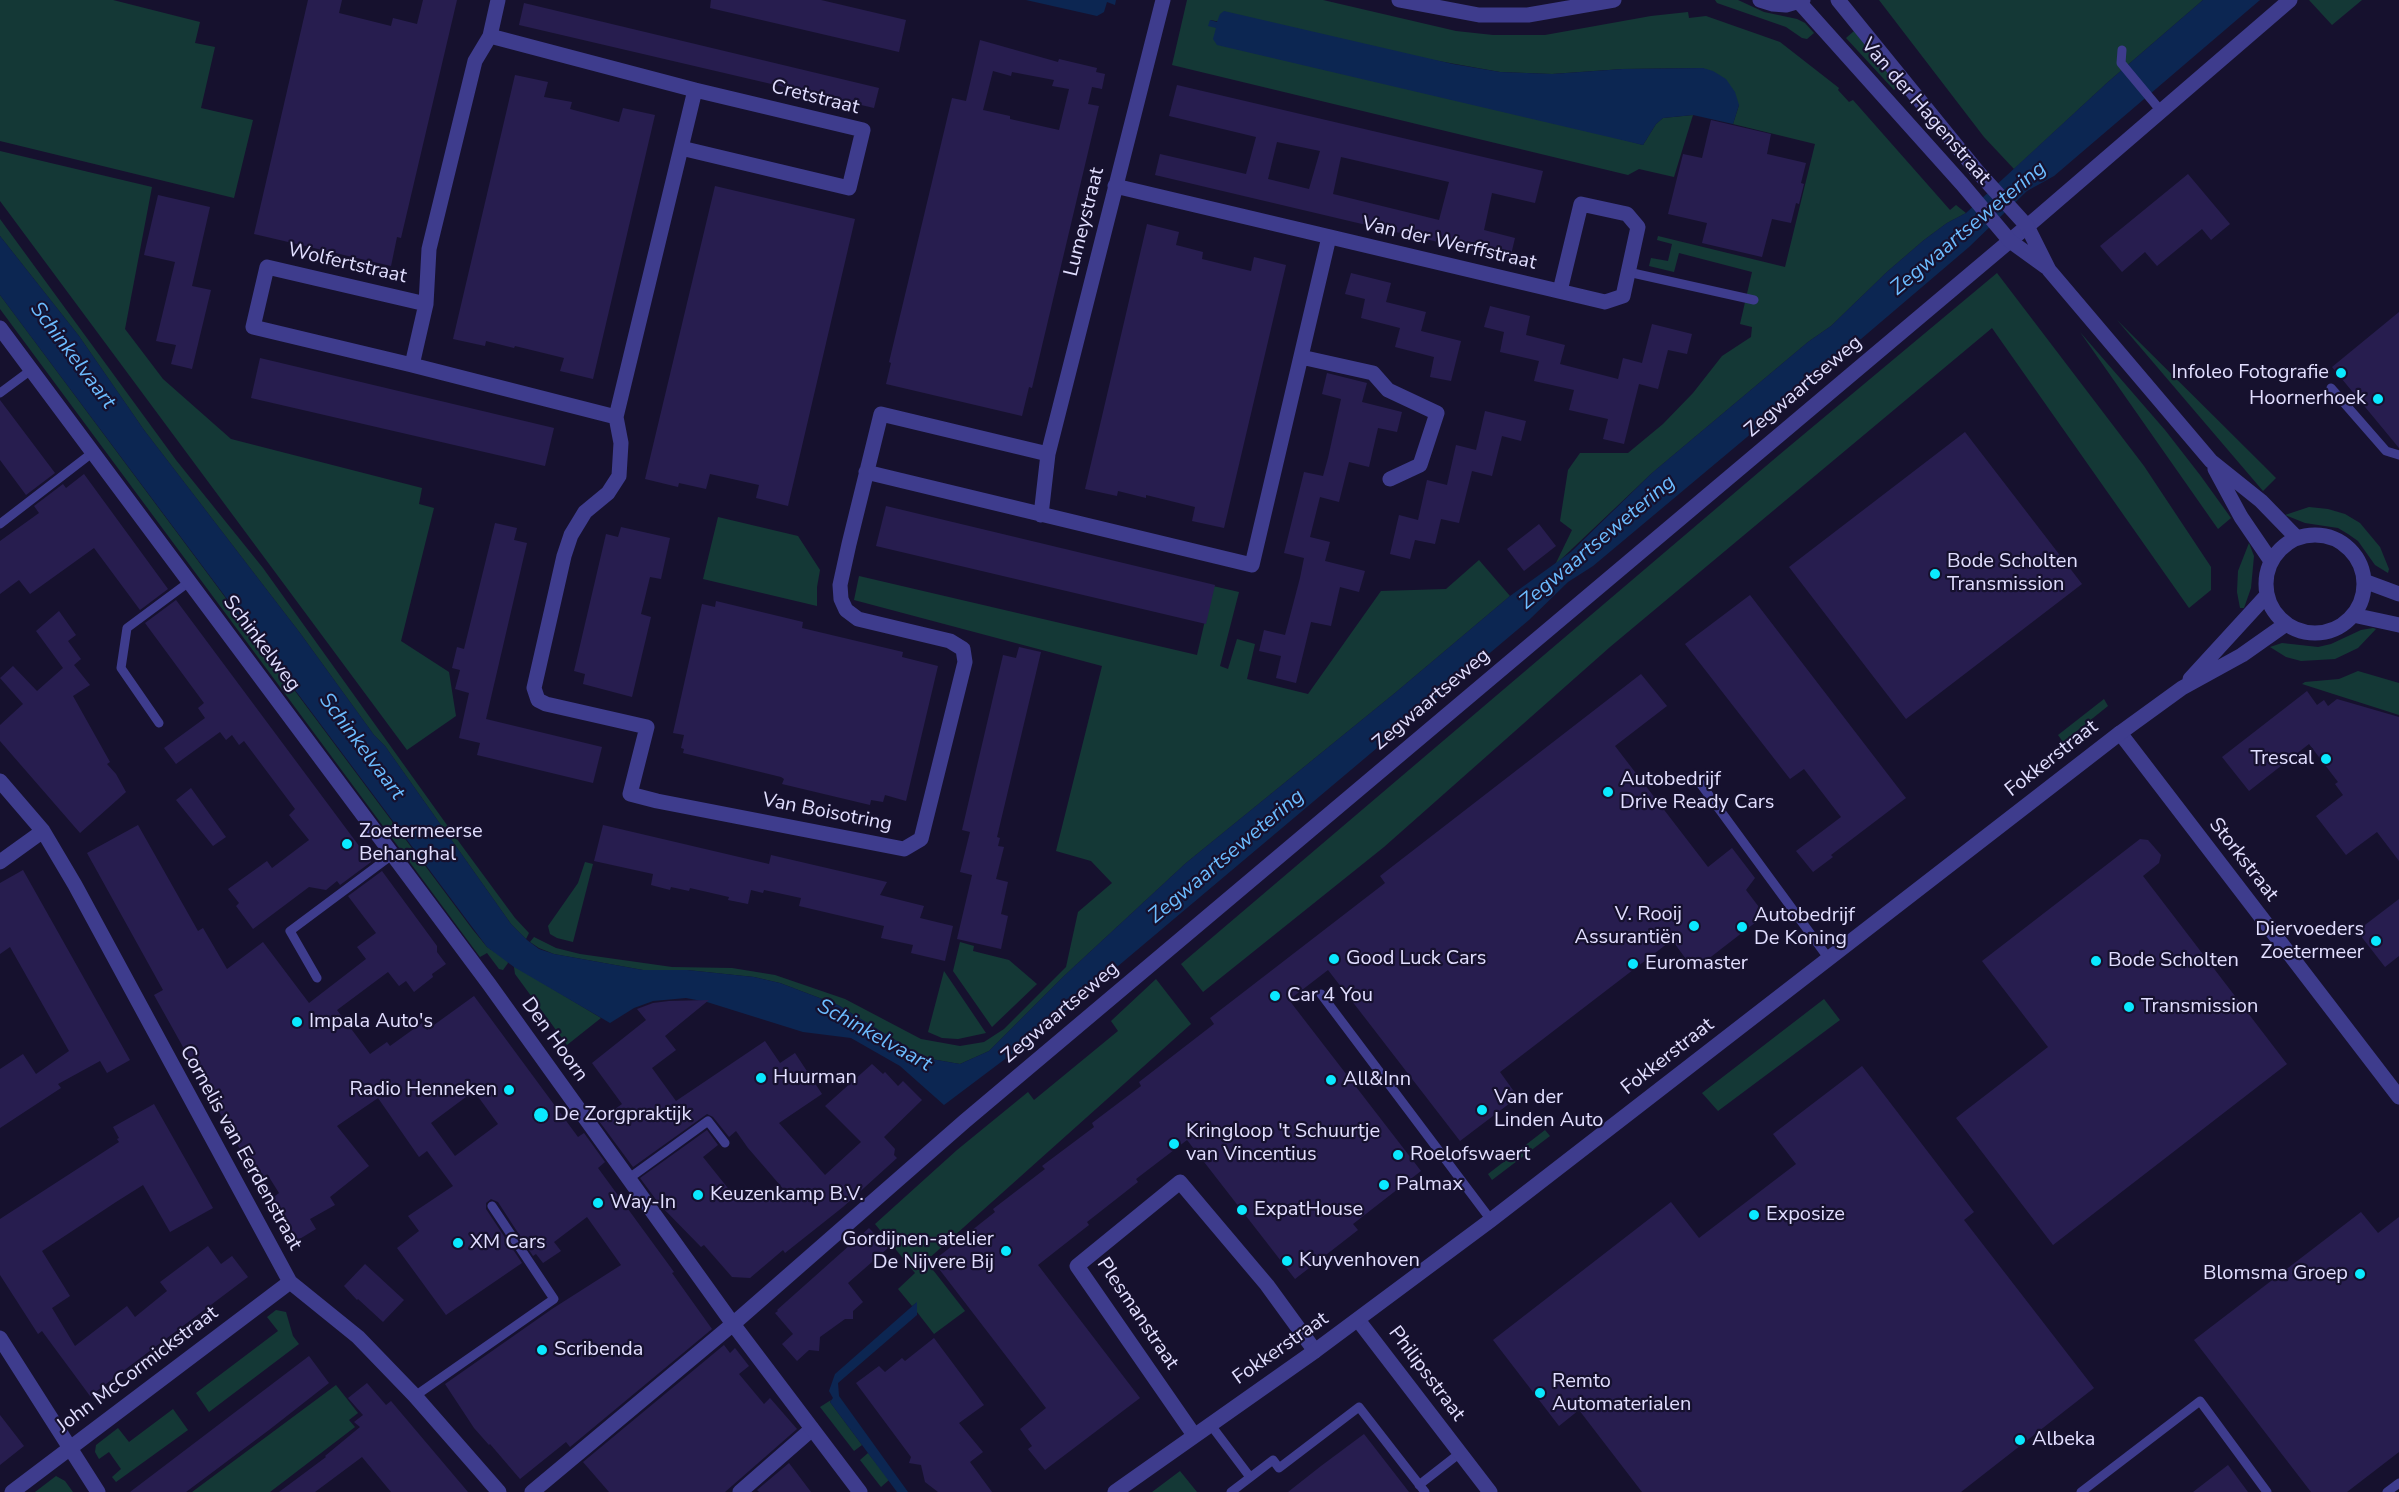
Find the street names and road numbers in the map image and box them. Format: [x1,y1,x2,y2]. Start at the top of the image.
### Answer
street label: Van der Hagenstraat [1855,34,1995,190]
street label: Cretstraat [768,75,862,121]
street label: Lumeystraat [1060,165,1110,279]
street label: Van der Werffstraat [1359,212,1539,276]
street label: Wolfertstraat [285,239,409,289]
street label: Zegwaartseweg [1741,331,1867,443]
street label: Schinkelweg [217,591,305,697]
street label: Zegwaartseweg [1369,644,1495,756]
street label: Fokkerstraat [2001,715,2103,803]
street label: Van Boisotring [760,789,894,837]
street label: Storkstraat [2203,814,2283,906]
street label: Zegwaartseweg [998,957,1124,1069]
street label: Den Hoorn [516,993,592,1087]
street label: Fokkerstraat [1617,1013,1719,1101]
street label: Cornelis van Eerdenstraat [174,1041,306,1255]
street label: Plesmanstraat [1091,1254,1183,1374]
street label: John McCormickstraat [53,1302,223,1438]
street label: Fokkerstraat [1229,1307,1333,1391]
street label: Philipsstraat [1383,1322,1469,1426]

